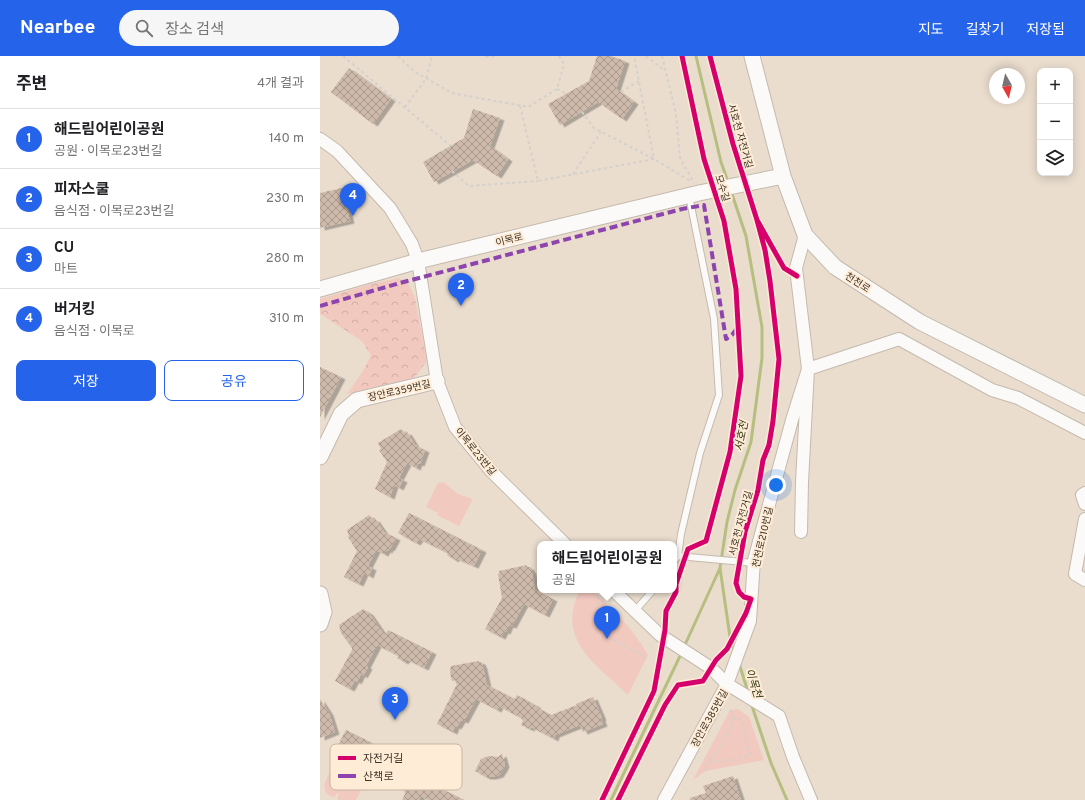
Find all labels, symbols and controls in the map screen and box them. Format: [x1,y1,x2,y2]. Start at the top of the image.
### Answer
search box [119,10,399,46]
text: Nearbee [20,16,95,40]
icon: search [133,17,155,39]
text: 장소 검색 [165,21,224,40]
text: 지도 [918,22,944,39]
text: 길찾기 [966,22,1004,39]
text: 저장됨 [1026,22,1065,39]
north arrow [989,68,1025,104]
map controls [1037,68,1073,176]
button: + [1037,68,1073,104]
text: 주변 [16,74,47,96]
text: 4개 결과 [257,76,304,92]
street label: 서호천 자전거길 [724,103,755,170]
button: − [1037,104,1073,140]
text: 해드림어린이공원 [54,121,164,140]
text: 1 [26,131,32,147]
text: 140 m [269,131,304,147]
button: layers [1037,140,1073,176]
text: 공원 · 이목로23번길 [54,144,163,160]
street label: 모수길 [711,173,732,204]
text: 피자스쿨 [54,181,109,200]
pin: 4 [340,183,366,216]
text: 2 [25,191,33,207]
text: 230 m [266,191,304,207]
text: 음식점 · 이목로23번길 [54,204,175,220]
street label: 이목로 [494,231,524,250]
text: CU [54,239,74,258]
text: 3 [25,251,33,267]
text: 280 m [266,251,304,267]
text: 마트 [54,262,78,278]
street label: 천천로 [842,270,872,296]
pin: 2 [448,273,474,306]
text: 버거킹 [54,301,95,320]
text: 4 [25,311,33,327]
text: 310 m [269,311,304,327]
text: 음식점 · 이목로 [54,324,135,340]
button: 저장 [16,360,156,401]
button: 공유 [164,360,304,401]
street label: 장안로359번길 [367,378,432,405]
water label: 서호천 [732,418,752,452]
street label: 이목로23번길 [451,425,498,479]
your location [766,475,786,495]
street label: 서호천 자전거길 [727,489,756,557]
street label: 천천로210번길 [750,506,777,569]
popup [537,541,677,593]
text: 해드림어린이공원 [552,550,662,569]
text: 공원 [552,573,576,589]
pin: 1 [594,606,620,639]
water label: 이목천 [742,667,765,702]
pin: 3 [382,687,408,720]
street label: 장안로385번길 [689,687,732,750]
legend [330,744,462,790]
text: 자전거길 [363,752,403,766]
text: 산책로 [363,770,393,784]

